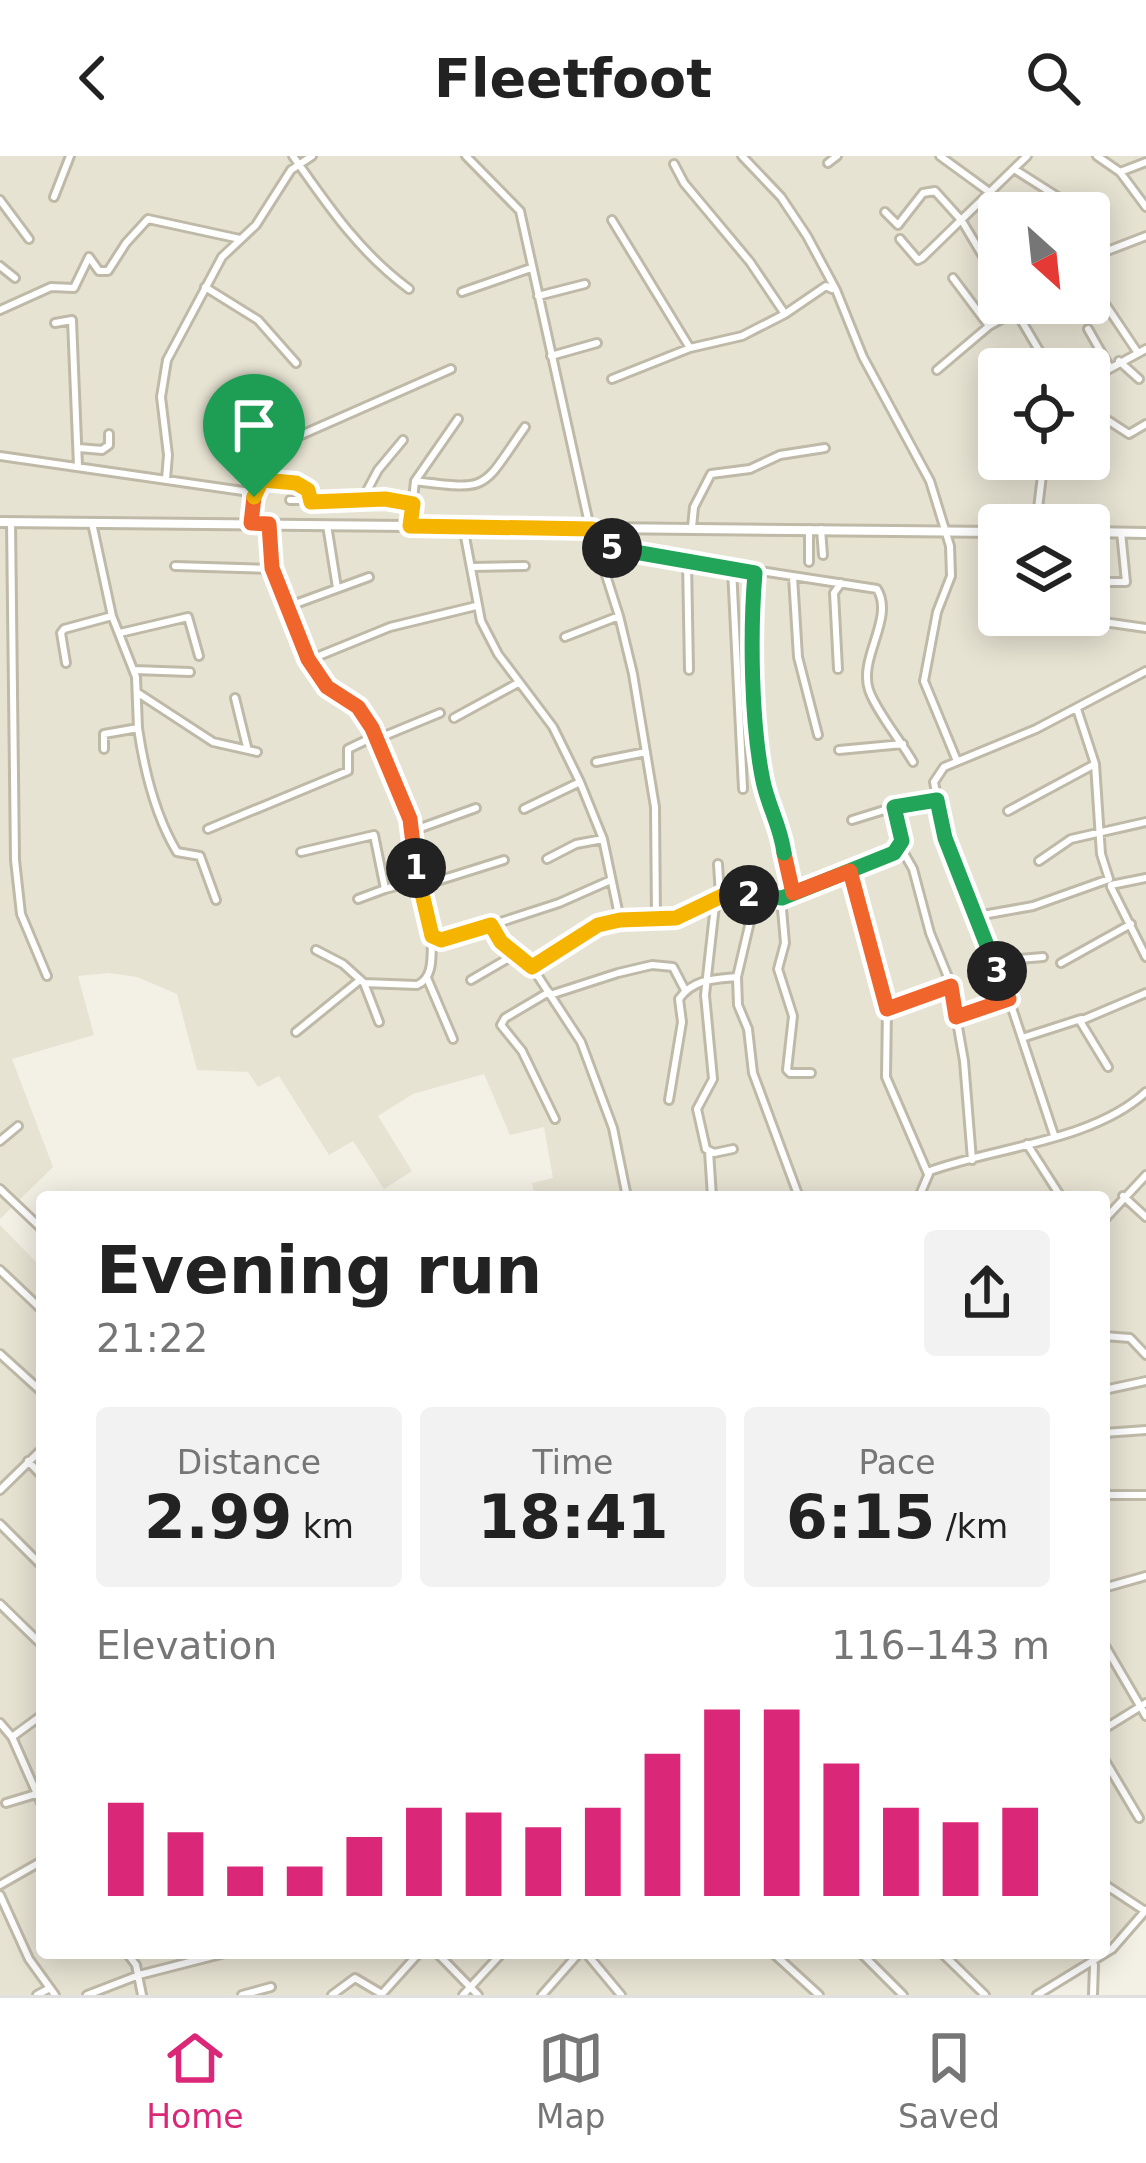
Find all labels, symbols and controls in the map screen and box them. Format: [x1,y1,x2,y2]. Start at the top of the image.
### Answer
icon: back [60,45,126,111]
icon: search [1020,45,1086,111]
text: Fleetfoot [434,47,712,110]
north arrow [978,192,1110,324]
map controls [978,192,1110,636]
button: locate [978,348,1110,480]
pin [203,374,305,497]
icon: arrive [221,392,287,458]
button: layers [978,504,1110,636]
pin: 5 [582,518,642,578]
text: 5 [601,528,623,567]
pin: 1 [386,838,446,898]
text: 1 [405,848,427,887]
pin: 2 [719,865,779,925]
text: 2 [738,875,760,914]
pin: 3 [967,941,1027,1001]
text: 3 [986,951,1008,990]
button: share [924,1230,1050,1356]
text: Evening run [96,1232,542,1309]
text: 21:22 [96,1316,208,1361]
text: Distance [177,1443,321,1482]
text: Time [533,1443,613,1482]
text: Pace [858,1443,936,1482]
text: 2.99 [144,1482,292,1552]
text: 18:41 [478,1482,669,1552]
text: 6:15 [786,1482,935,1552]
text: km [292,1507,354,1546]
text: /km [935,1507,1008,1546]
text: Elevation [96,1623,277,1668]
text: 116–143 m [831,1623,1050,1668]
tab: Home [146,2025,244,2136]
tab: Map [536,2025,606,2136]
tab: Saved [898,2025,1000,2136]

